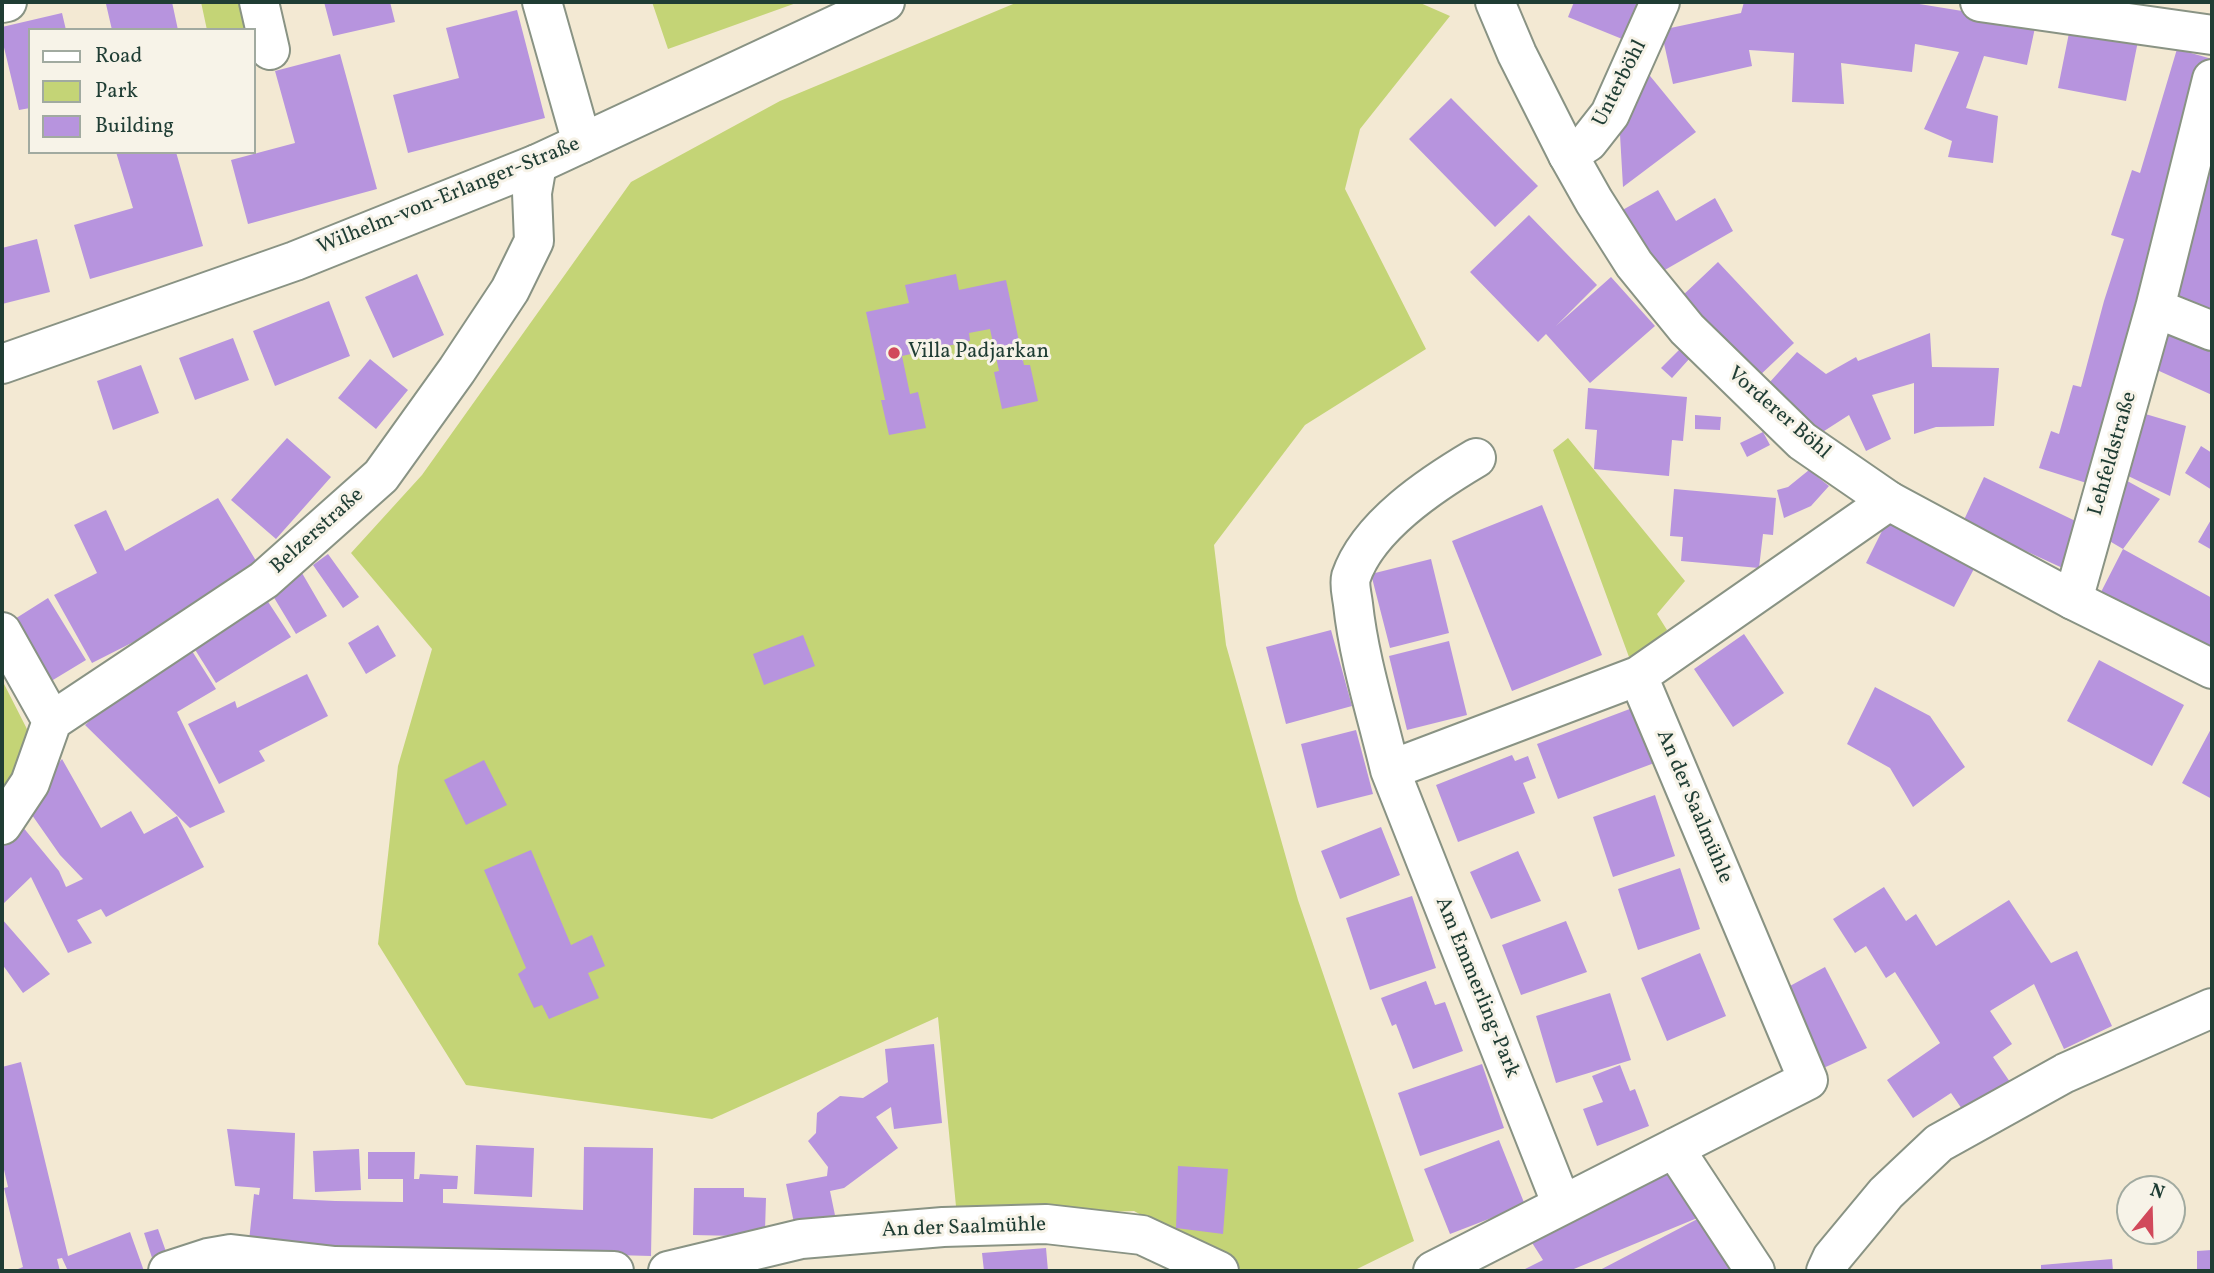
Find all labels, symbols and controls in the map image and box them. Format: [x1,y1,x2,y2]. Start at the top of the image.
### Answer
legend [28,28,256,154]
street label: Unterböhl [1588,36,1654,132]
text: Road [95,42,142,71]
text: Park [95,77,138,106]
text: Building [95,112,174,141]
street label: Wilhelm-von-Erlanger-Straße [314,133,584,261]
place label: Villa Padjarkan [908,340,1049,366]
marker: Villa Padjarkan [886,345,902,361]
street label: Vorderer Böhl [1721,362,1835,466]
street label: Lehfeldstraße [2084,389,2144,519]
street label: Belzerstraße [266,484,370,580]
street label: An der Saalmühle [1649,726,1737,888]
street label: Am Emmerling-Park [1428,894,1524,1082]
north arrow [2116,1175,2186,1245]
text: N [2146,1177,2168,1207]
street label: An der Saalmühle [881,1214,1047,1244]

